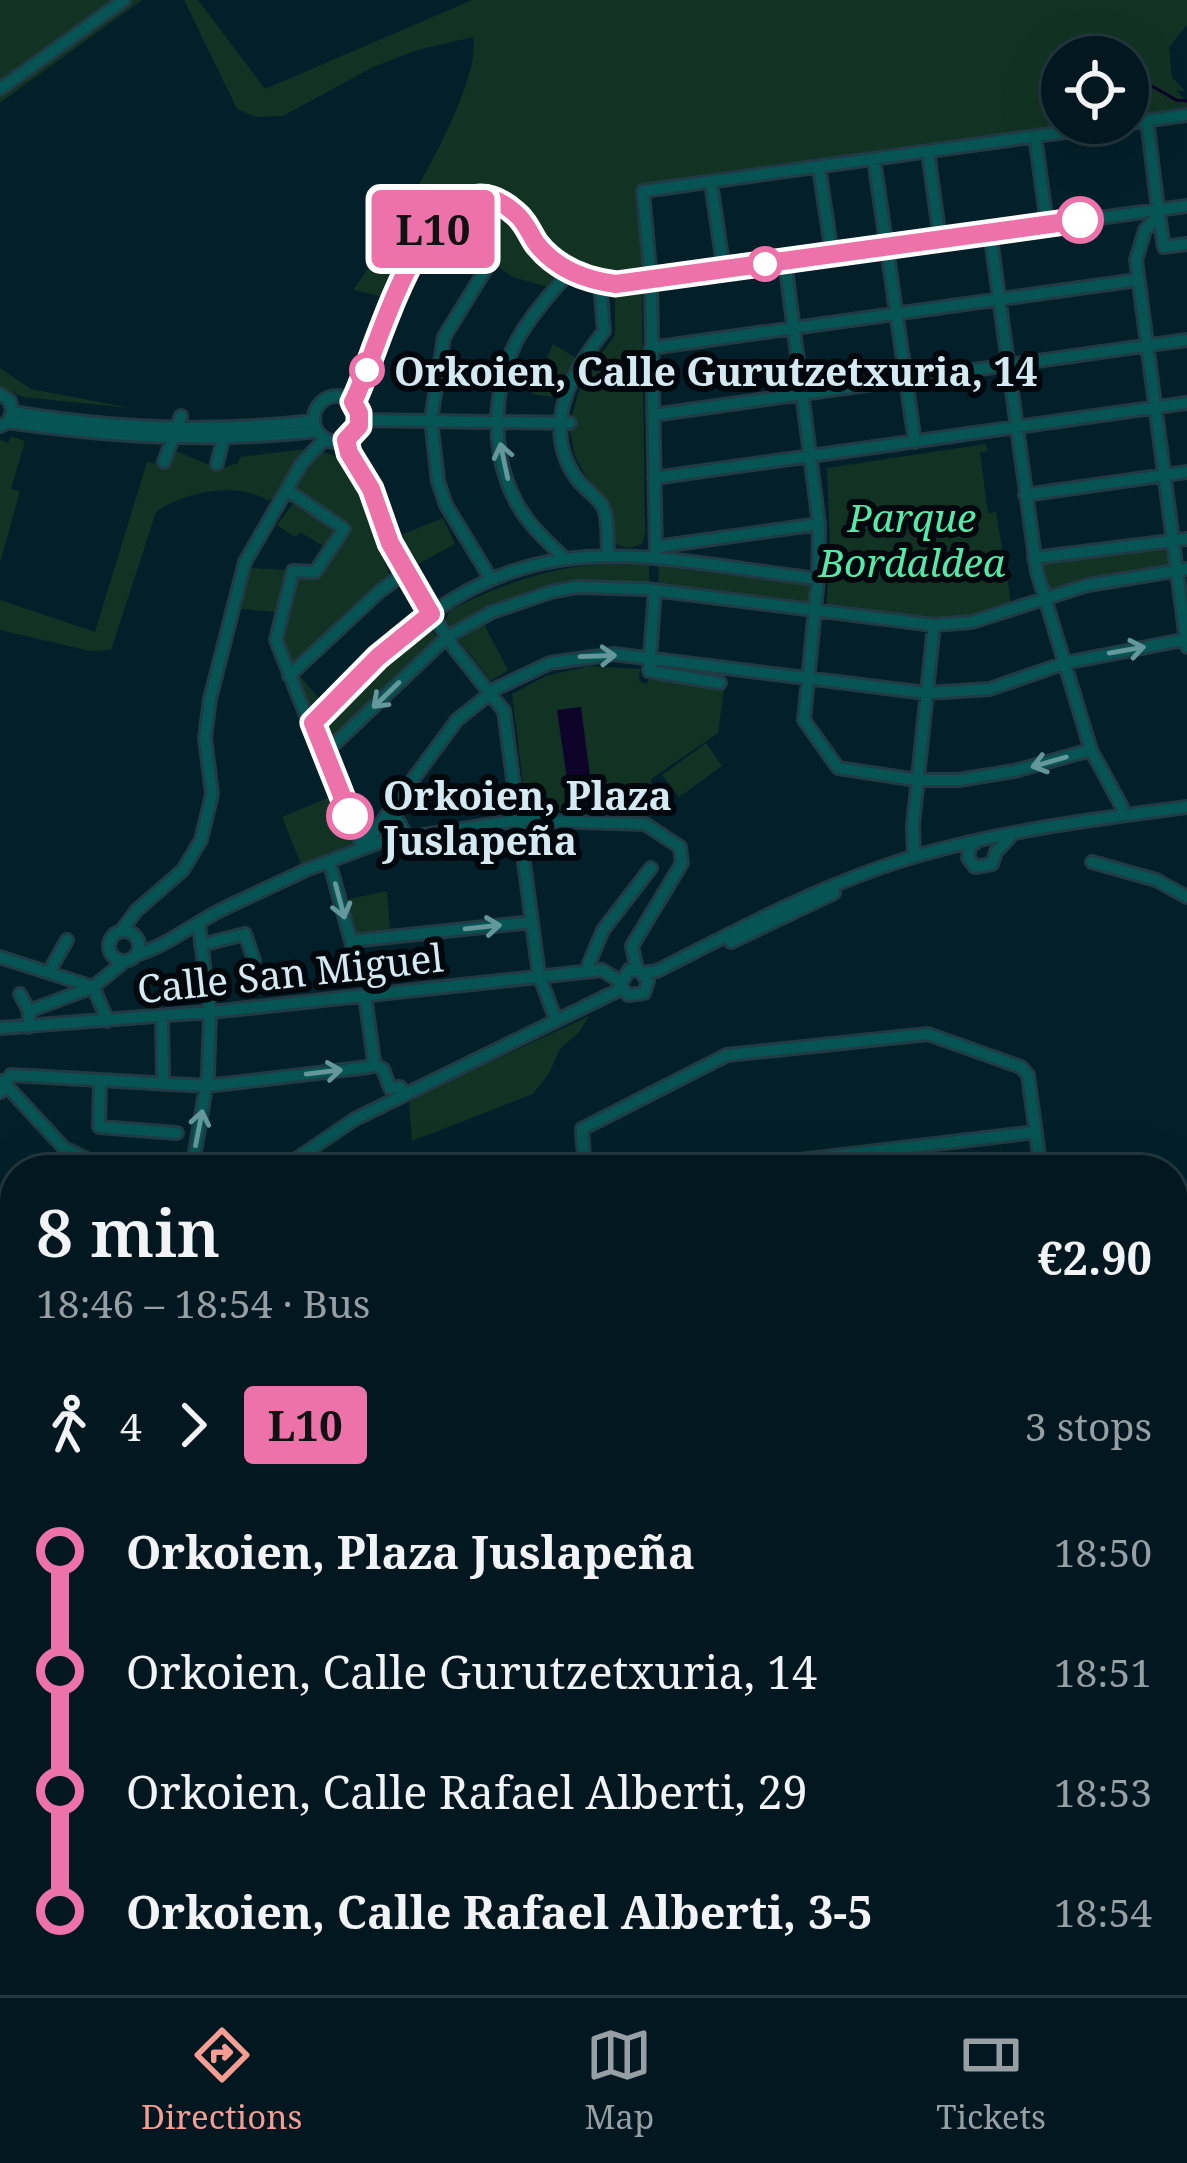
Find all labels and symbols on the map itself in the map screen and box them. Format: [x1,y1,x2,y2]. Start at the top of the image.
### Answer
line badge: L10 [364,190,502,268]
unlabelled marker [1058,198,1102,242]
unlabelled marker [749,248,781,280]
place label: Orkoien, Calle Gurutzetxuria, 14 [394,344,1038,397]
marker: Orkoien, Calle Gurutzetxuria, 14 [351,354,383,386]
one-way arrow [491,442,514,480]
park label: Parque Bordaldea [818,490,1006,588]
one-way arrow [1107,637,1146,660]
one-way arrow [578,644,617,667]
one-way arrow [372,681,401,709]
one-way arrow [1030,752,1068,774]
place label: Orkoien, Plaza Juslapeña [382,768,672,866]
marker: Orkoien, Plaza Juslapeña [328,794,372,838]
one-way arrow [330,881,352,919]
one-way arrow [463,915,502,938]
street label: Calle San Miguel [134,930,446,1014]
one-way arrow [303,1060,342,1082]
one-way arrow [189,1109,211,1148]

